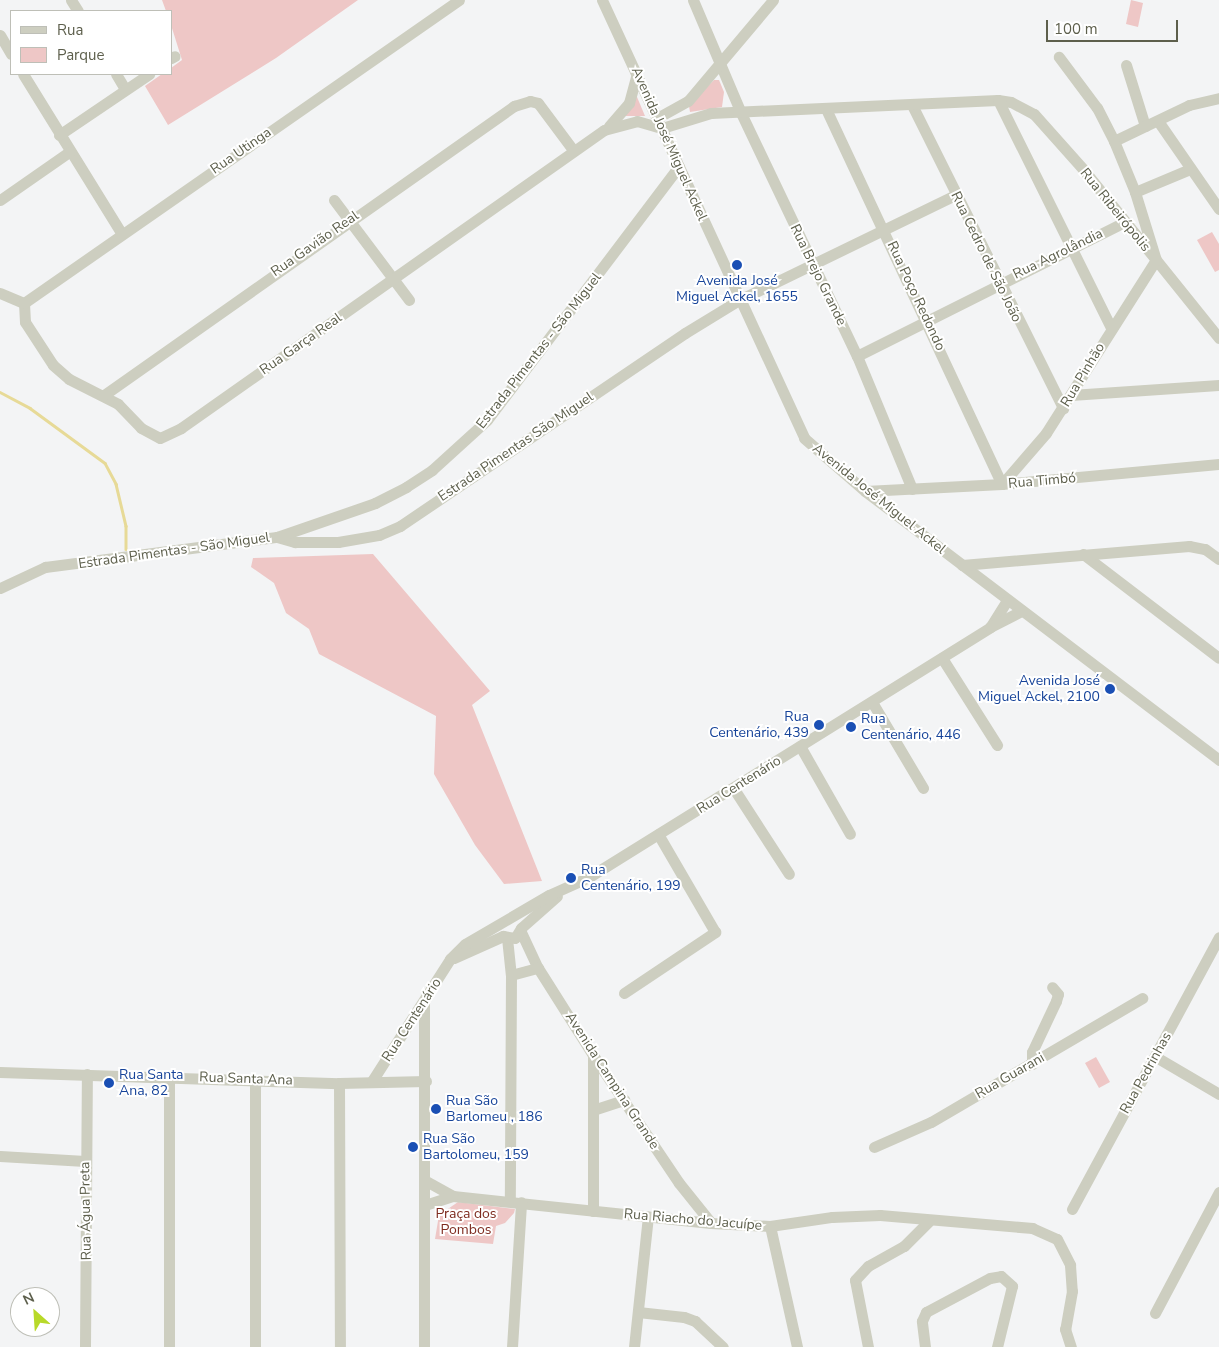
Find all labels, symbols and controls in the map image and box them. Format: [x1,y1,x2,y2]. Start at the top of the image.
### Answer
legend [10,10,172,75]
scale bar [1049,10,1182,42]
text: 100 m [1054,19,1098,39]
text: Rua [57,20,83,40]
text: Parque [57,45,105,65]
street label: Avenida José Miguel Ackel [627,65,711,223]
street label: Rua Utinga [207,124,275,178]
street label: Rua Ribeirópolis [1076,165,1154,255]
street label: Rua Cedro de São João [947,189,1025,325]
street label: Rua Gavião Real [268,208,362,280]
street label: Rua Brejo Grande [786,222,850,328]
street label: Rua Agrolândia [1010,225,1106,283]
street label: Rua Poço Redondo [883,239,949,353]
marker: Avenida José Miguel Ackel, 1655 [731,259,743,271]
street label: Estrada Pimentas - São Miguel [473,270,605,432]
place label: Avenida José Miguel Ackel, 1655 [676,273,798,306]
street label: Rua Garça Real [257,309,345,379]
street label: Rua Pinhão [1057,340,1109,410]
street label: Estrada Pimentas São Miguel [435,389,597,505]
street label: Avenida José Miguel Ackel [809,440,949,558]
street label: Rua Timbó [1007,470,1077,492]
street label: Estrada Pimentas - São Miguel [77,529,271,573]
place label: Avenida José Miguel Ackel, 2100 [978,673,1100,706]
marker: Avenida José Miguel Ackel, 2100 [1104,683,1116,695]
place label: Rua Centenário, 439 [709,709,809,742]
place label: Rua Centenário, 446 [861,711,961,744]
marker: Rua Centenário, 439 [813,719,825,731]
marker: Rua Centenário, 446 [845,721,857,733]
street label: Rua Centenário [694,752,784,818]
place label: Rua Centenário, 199 [581,862,681,894]
marker: Rua Centenário, 199 [565,872,577,884]
street label: Rua Centenário [379,975,445,1065]
street label: Avenida Campina Grande [561,1009,663,1153]
street label: Rua Pedrinhas [1117,1029,1175,1117]
street label: Rua Guarani [972,1049,1048,1103]
place label: Rua Santa Ana, 82 [119,1067,184,1100]
street label: Rua Santa Ana [199,1069,293,1089]
marker: Rua Santa Ana, 82 [103,1077,115,1089]
place label: Rua São Barlomeu , 186 [446,1093,543,1126]
marker: Rua São Barlomeu , 186 [430,1103,442,1115]
place label: Rua São Bartolomeu, 159 [423,1131,529,1164]
marker: Rua São Bartolomeu, 159 [407,1141,419,1153]
street label: Rua Água Preta [77,1161,95,1261]
park label: Praça dos Pombos [435,1206,497,1238]
street label: Rua Riacho do Jacuípe [623,1206,763,1234]
north arrow [10,1287,60,1337]
text: N [20,1288,38,1310]

